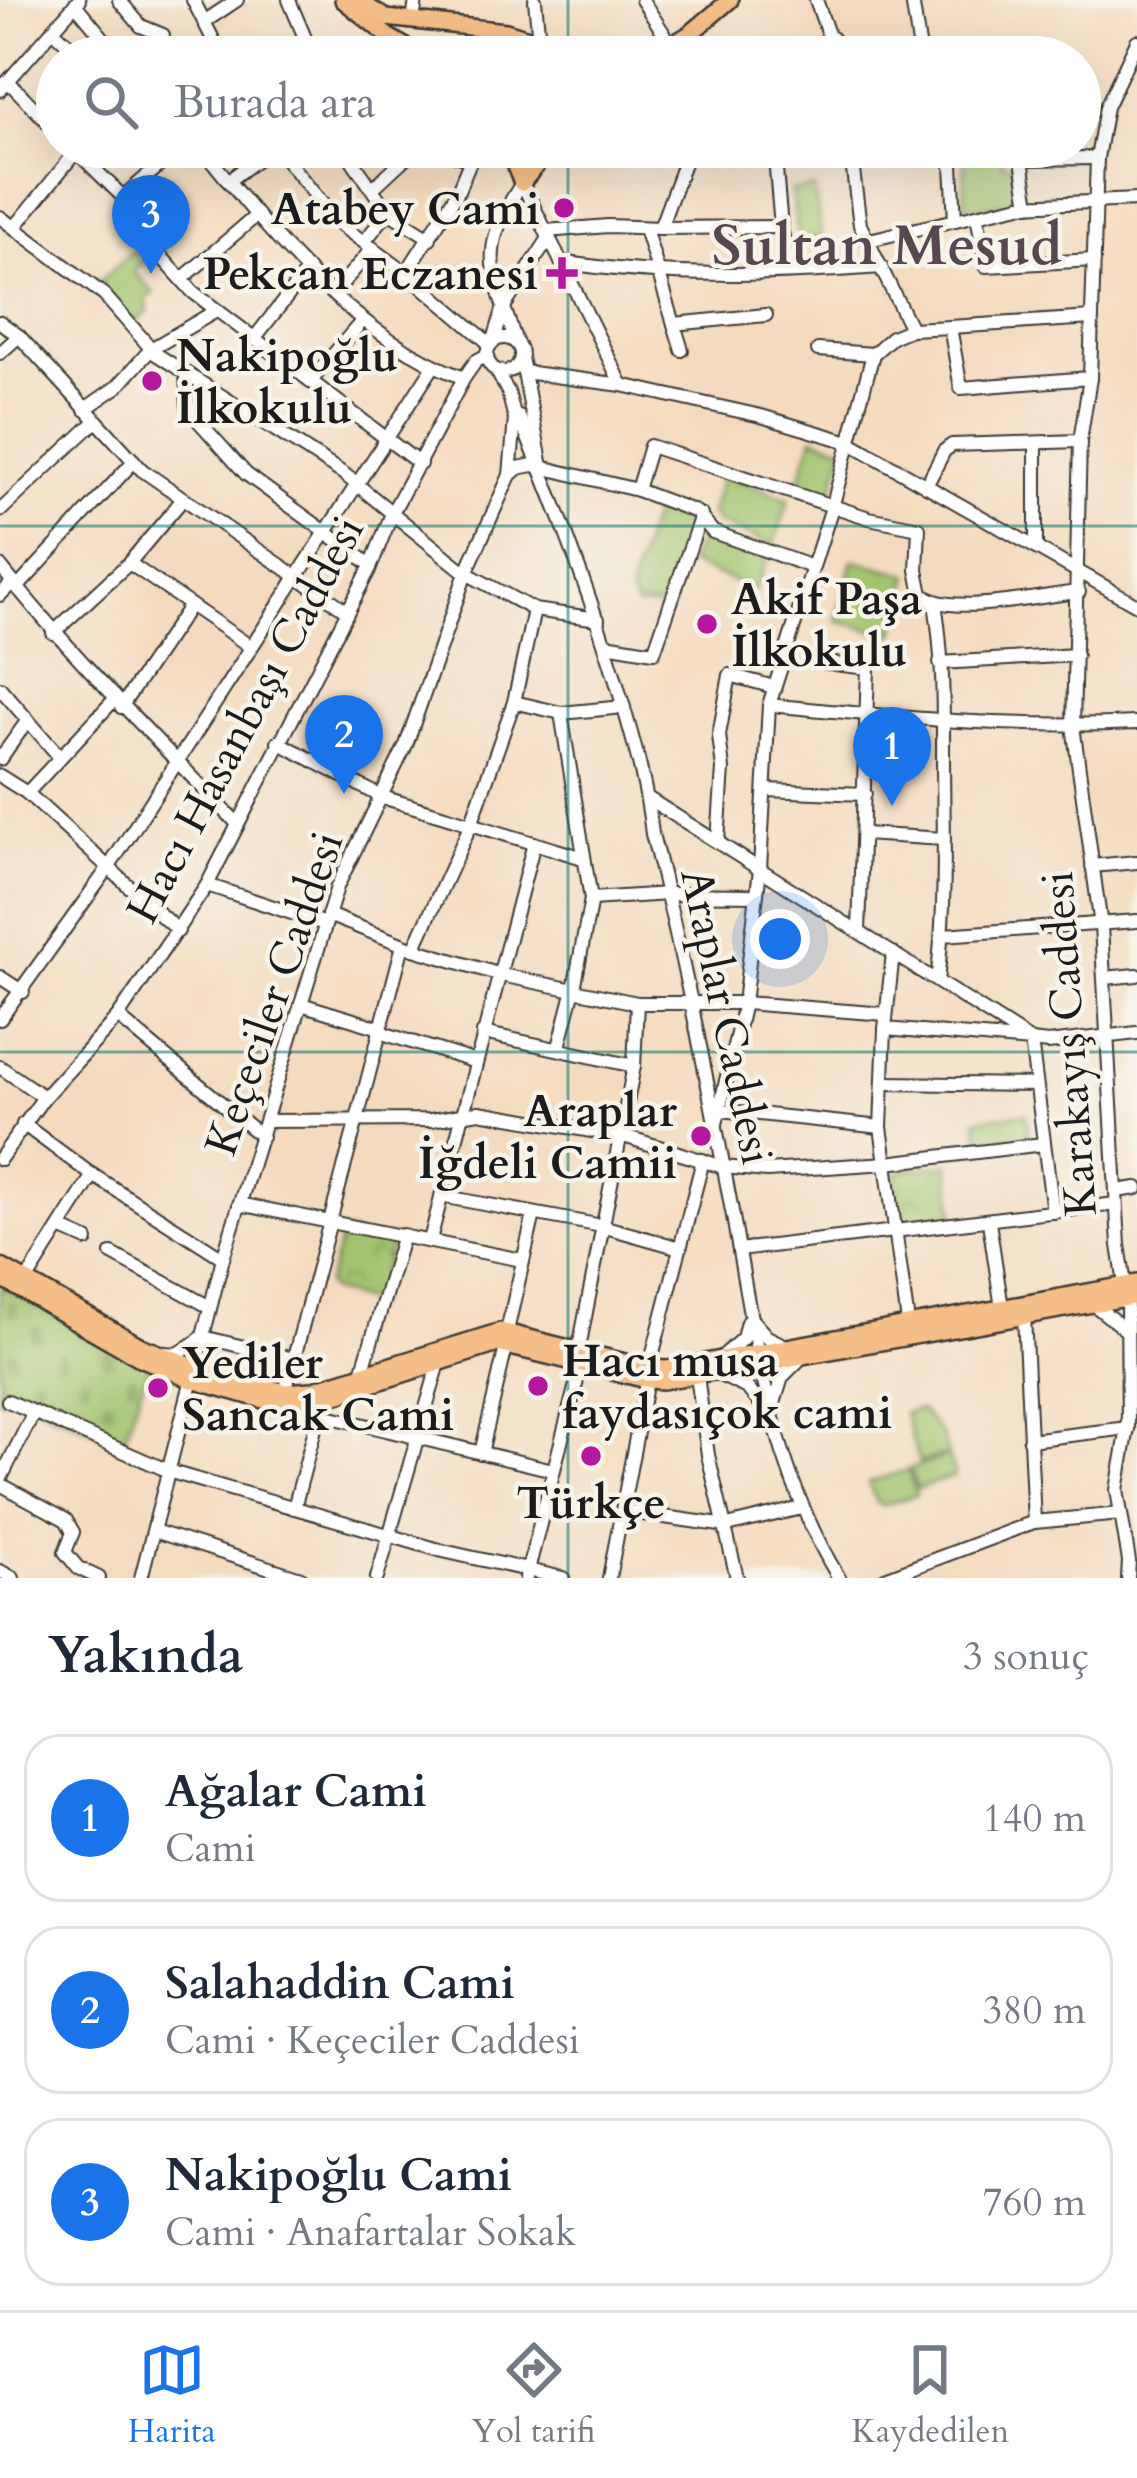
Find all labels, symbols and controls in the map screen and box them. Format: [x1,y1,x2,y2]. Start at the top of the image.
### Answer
search box [36,36,1101,168]
icon: search [78,69,144,135]
text: Burada ara [174,72,376,133]
pin: 3 [112,175,190,274]
place label: Atabey Cami [271,179,540,240]
marker: Atabey Cami [551,195,577,221]
district label: Sultan Mesud [711,208,1063,285]
place label: Pekcan Eczanesi [203,244,538,305]
marker: Pekcan Eczanesi [549,260,575,286]
place label: Nakipoğlu İlkokulu [176,326,398,439]
marker: Nakipoğlu İlkokulu [139,368,165,394]
street label: Hacı Hasanbaşı Caddesi [112,506,379,934]
place label: Akif Paşa İlkokulu [731,569,922,682]
marker: Akif Paşa İlkokulu [694,611,720,637]
pin: 2 [305,695,383,794]
pin: 1 [853,707,931,806]
street label: Keçeciler Caddesi [191,824,358,1163]
street label: Araplar Caddesi [665,863,788,1170]
street label: Karakayış Caddesi [1027,869,1112,1219]
your location [750,909,810,969]
place label: Araplar İğdeli Camii [418,1081,678,1194]
marker: Araplar İğdeli Camii [688,1123,714,1149]
place label: Hacı musa faydasıçok cami [562,1331,892,1444]
place label: Yediler Sancak Cami [182,1333,454,1446]
marker: Hacı musa faydasıçok cami [525,1373,551,1399]
marker: Yediler Sancak Cami [145,1375,171,1401]
marker: Türkçe [578,1443,604,1469]
place label: Türkçe [516,1473,666,1534]
text: Yakında [48,1621,243,1691]
text: 3 sonuç [963,1630,1089,1683]
text: Ağalar Cami [165,1761,427,1822]
text: 1 [80,1792,100,1845]
text: 140 m [983,1792,1086,1845]
text: Cami [165,1822,256,1875]
text: Salahaddin Cami [165,1953,515,2014]
text: 2 [80,1984,100,2037]
text: 380 m [983,1984,1086,2037]
text: Cami · Keçeciler Caddesi [165,2014,580,2067]
text: Nakipoğlu Cami [165,2145,512,2206]
text: 3 [80,2176,100,2229]
text: 760 m [983,2176,1086,2229]
text: Cami · Anafartalar Sokak [165,2206,576,2259]
tab: Harita [128,2337,216,2454]
tab: Yol tarifi [471,2337,596,2454]
tab: Kaydedilen [851,2337,1009,2454]

